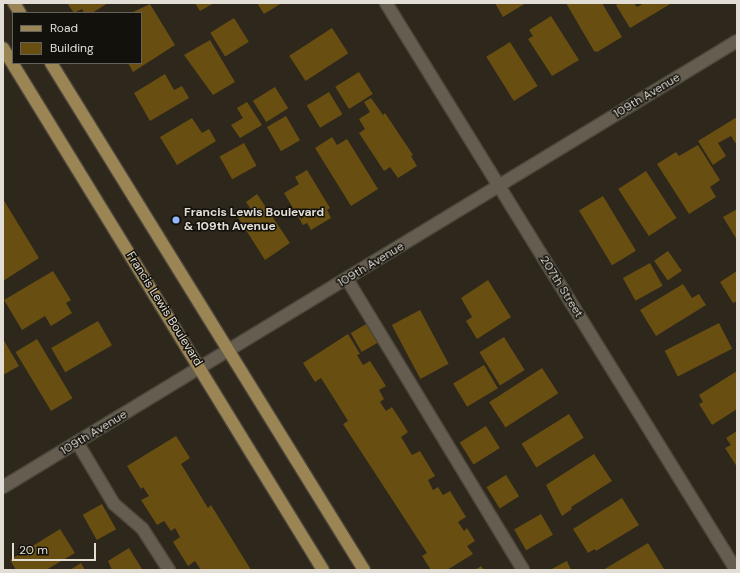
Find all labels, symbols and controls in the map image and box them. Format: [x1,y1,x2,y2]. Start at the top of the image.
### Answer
legend [12,12,142,64]
text: Road [50,20,78,36]
text: Building [50,40,94,56]
street label: 109th Avenue [611,70,683,122]
place label: Francis Lewis Boulevard & 109th Avenue [184,206,324,234]
marker: Francis Lewis Boulevard & 109th Avenue [171,215,181,225]
street label: 109th Avenue [335,239,407,291]
street label: Francis Lewis Boulevard [123,249,205,369]
street label: 207th Street [536,253,586,321]
street label: 109th Avenue [58,407,130,459]
scale bar [14,535,98,561]
text: 20 m [19,542,48,558]

